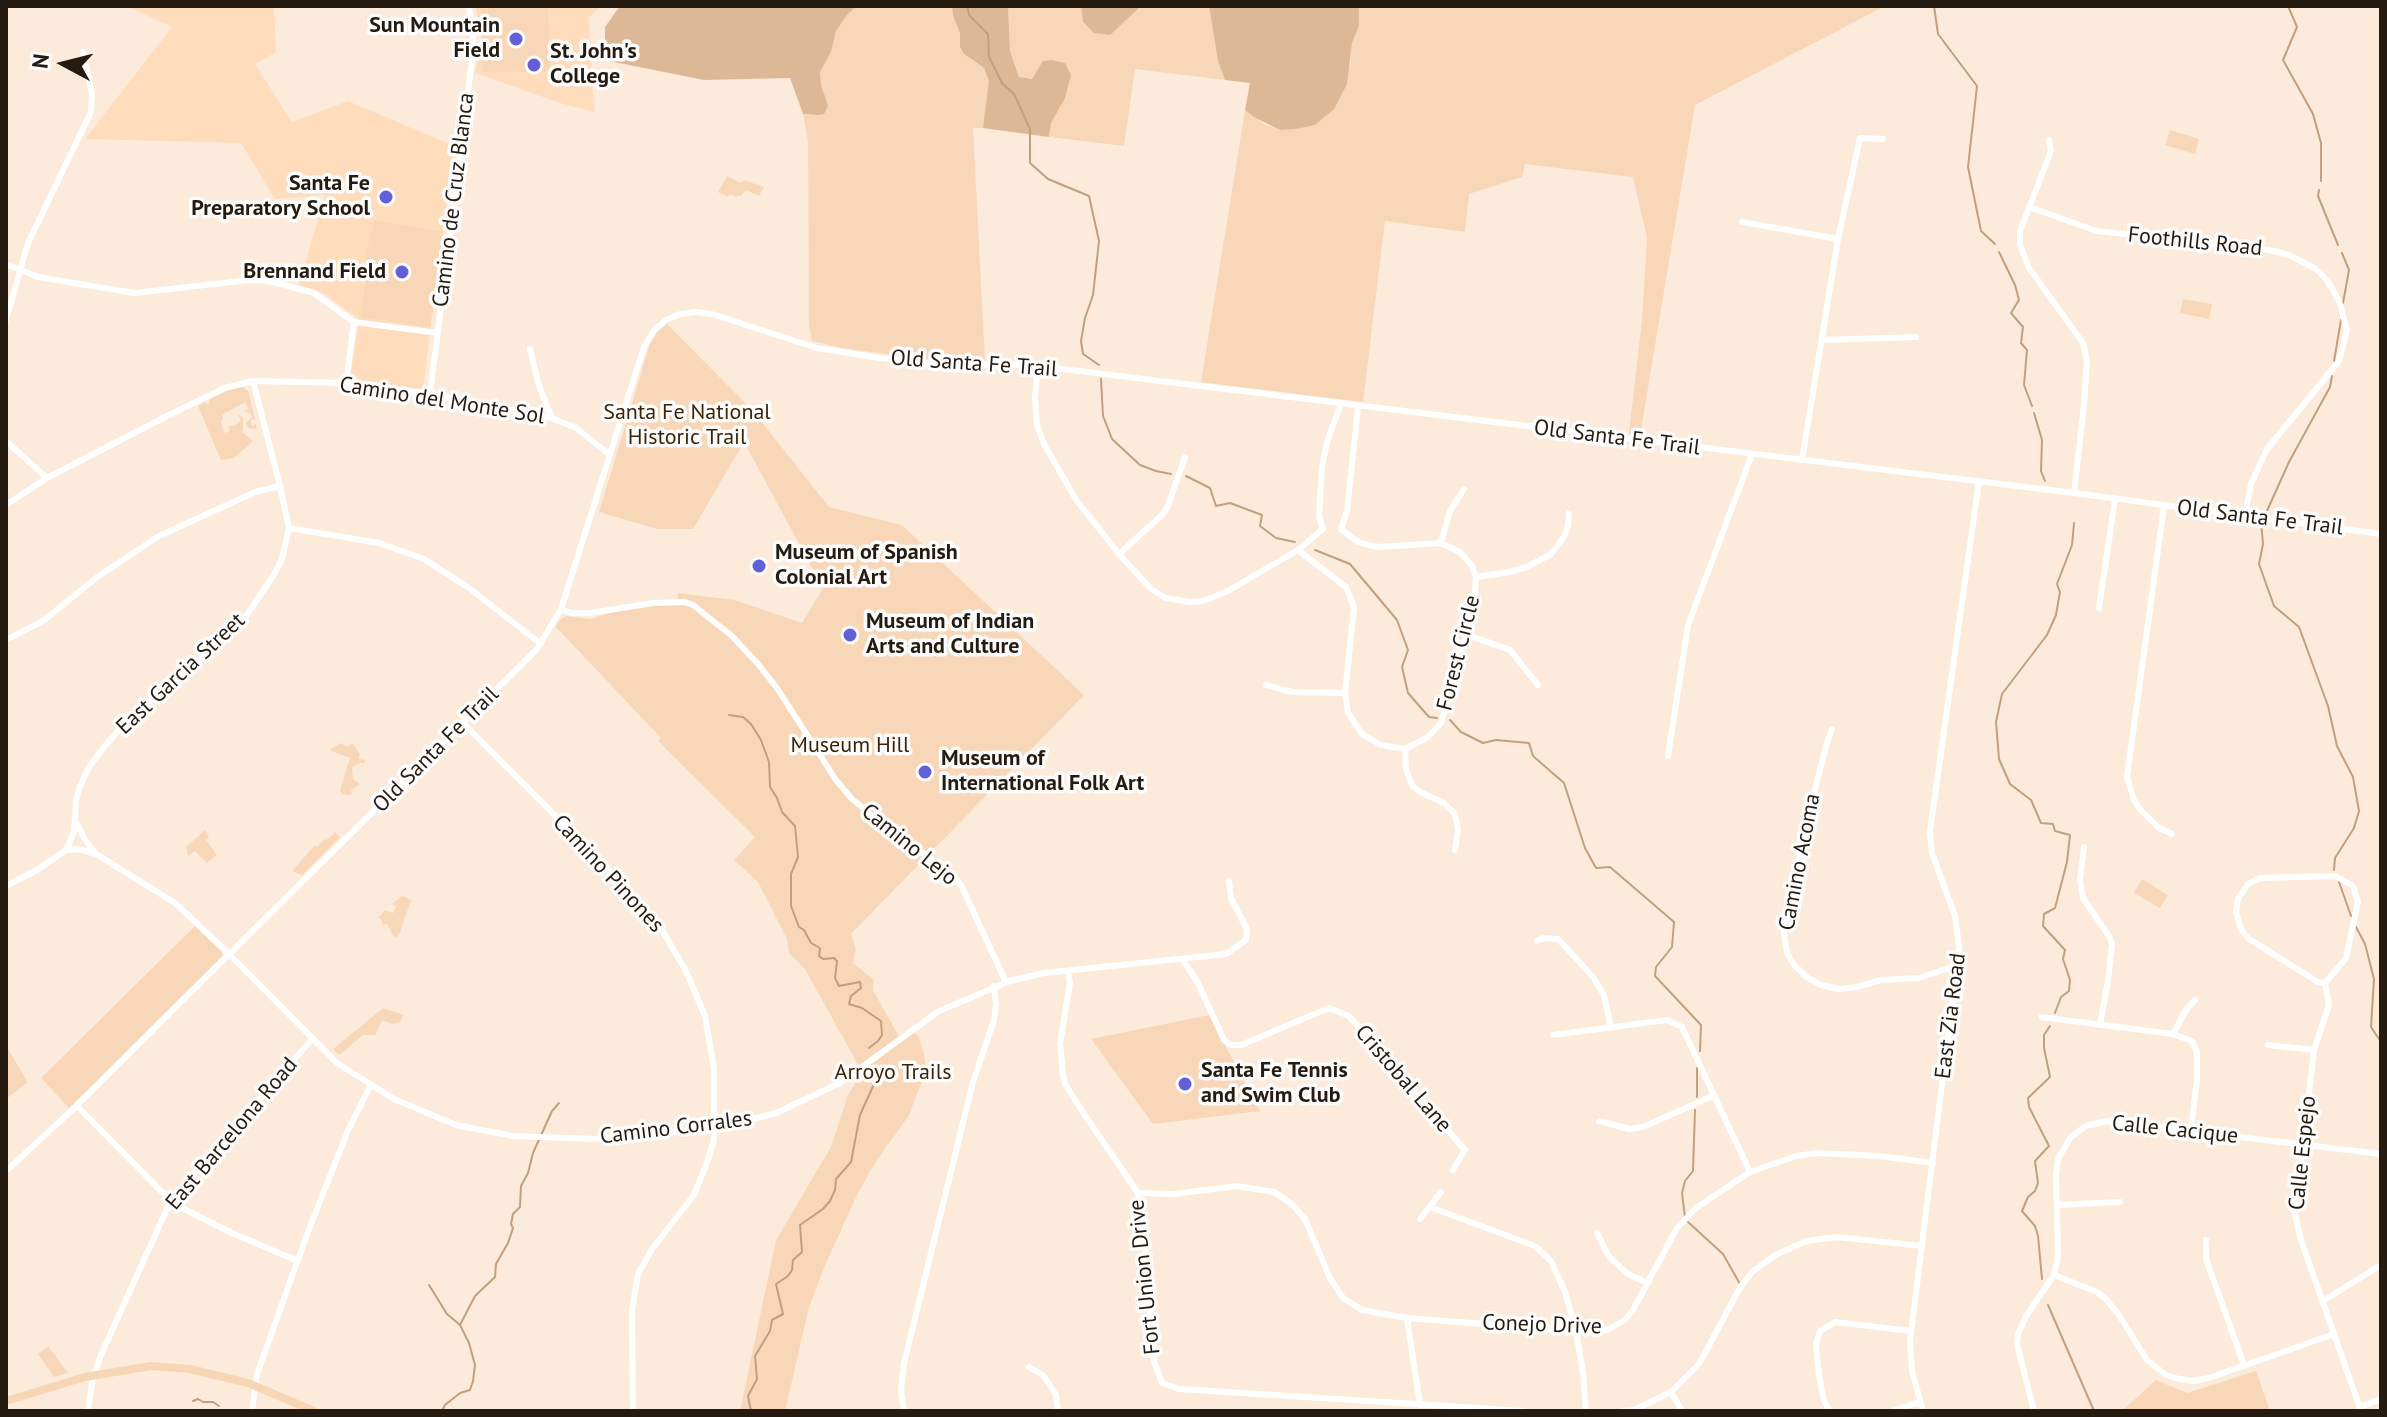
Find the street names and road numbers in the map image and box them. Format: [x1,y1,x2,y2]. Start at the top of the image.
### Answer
street label: Camino de Cruz Blanca [428,91,480,309]
street label: Foothills Road [2127,222,2263,262]
street label: Old Santa Fe Trail [890,345,1058,383]
street label: Camino del Monte Sol [338,372,546,430]
street label: Old Santa Fe Trail [1532,415,1702,461]
street label: Old Santa Fe Trail [2175,495,2345,541]
street label: Forest Circle [1432,593,1486,713]
street label: East Garcia Street [111,608,251,740]
street label: Old Santa Fe Trail [368,682,504,818]
street label: Camino Acoma [1774,791,1826,933]
street label: Camino Lejo [856,798,962,892]
street label: Camino Pinones [547,810,669,938]
street label: East Zia Road [1930,952,1972,1080]
street label: Cristobal Lane [1349,1020,1457,1138]
street label: East Barcelona Road [161,1052,303,1216]
street label: Calle Espejo [2284,1095,2322,1211]
street label: Camino Corrales [599,1106,753,1150]
street label: Calle Cacique [2111,1110,2239,1150]
street label: Fort Union Drive [1124,1198,1166,1356]
street label: Conejo Drive [1482,1310,1602,1340]

